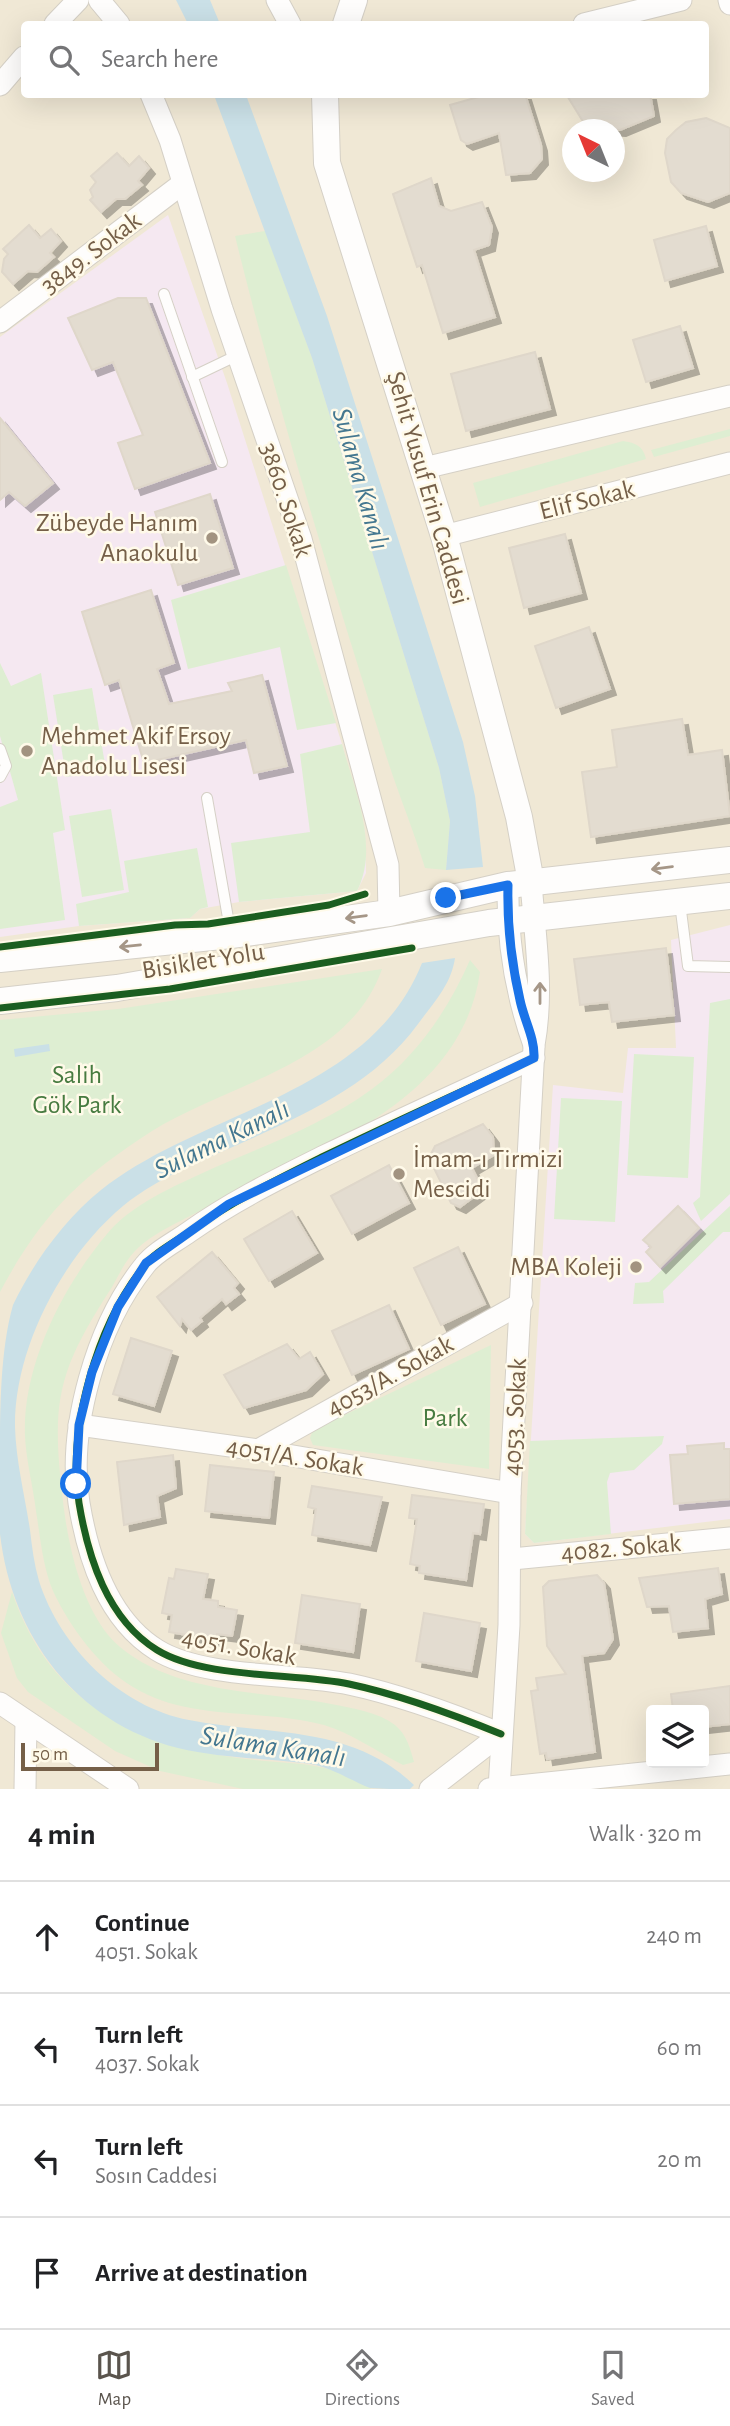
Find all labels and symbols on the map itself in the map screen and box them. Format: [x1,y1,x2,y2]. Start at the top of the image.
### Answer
north arrow [562,119,625,182]
street label: 3849. Sokak [36,207,146,299]
street label: Şehit Yusuf Erin Caddesi [382,368,474,608]
water label: Sulama Kanalı [326,405,394,553]
street label: 3860. Sokak [255,439,317,561]
street label: Elif Sokak [537,476,637,524]
place label: Zübeyde Hanım Anaokulu [36,510,198,566]
marker: Zübeyde Hanım Anaokulu [204,530,220,546]
place label: Mehmet Akif Ersoy Anadolu Lisesi [41,723,231,779]
marker: Mehmet Akif Ersoy Anadolu Lisesi [19,743,35,759]
one-way arrow [651,862,674,875]
route end [430,882,461,913]
one-way arrow [345,911,368,924]
street label: Bisiklet Yolu [140,938,266,984]
one-way arrow [119,939,142,952]
one-way arrow [533,982,547,1005]
park label: Salih Gök Park [33,1062,122,1118]
water label: Sulama Kanalı [150,1095,294,1185]
place label: İmam-ı Tirmizi Mescidi [413,1145,563,1202]
marker: İmam-ı Tirmizi Mescidi [391,1166,407,1182]
place label: MBA Koleji [510,1254,622,1280]
marker: MBA Koleji [628,1259,644,1275]
street label: 4053/A. Sokak [322,1331,458,1421]
street label: 4053. Sokak [499,1357,531,1476]
park label: Park [423,1405,468,1431]
street label: 4051/A. Sokak [225,1433,366,1481]
route start [60,1468,91,1499]
street label: 4082. Sokak [560,1530,682,1566]
street label: 4051. Sokak [180,1624,299,1670]
water label: Sulama Kanalı [199,1722,347,1772]
scale bar [21,1740,159,1772]

